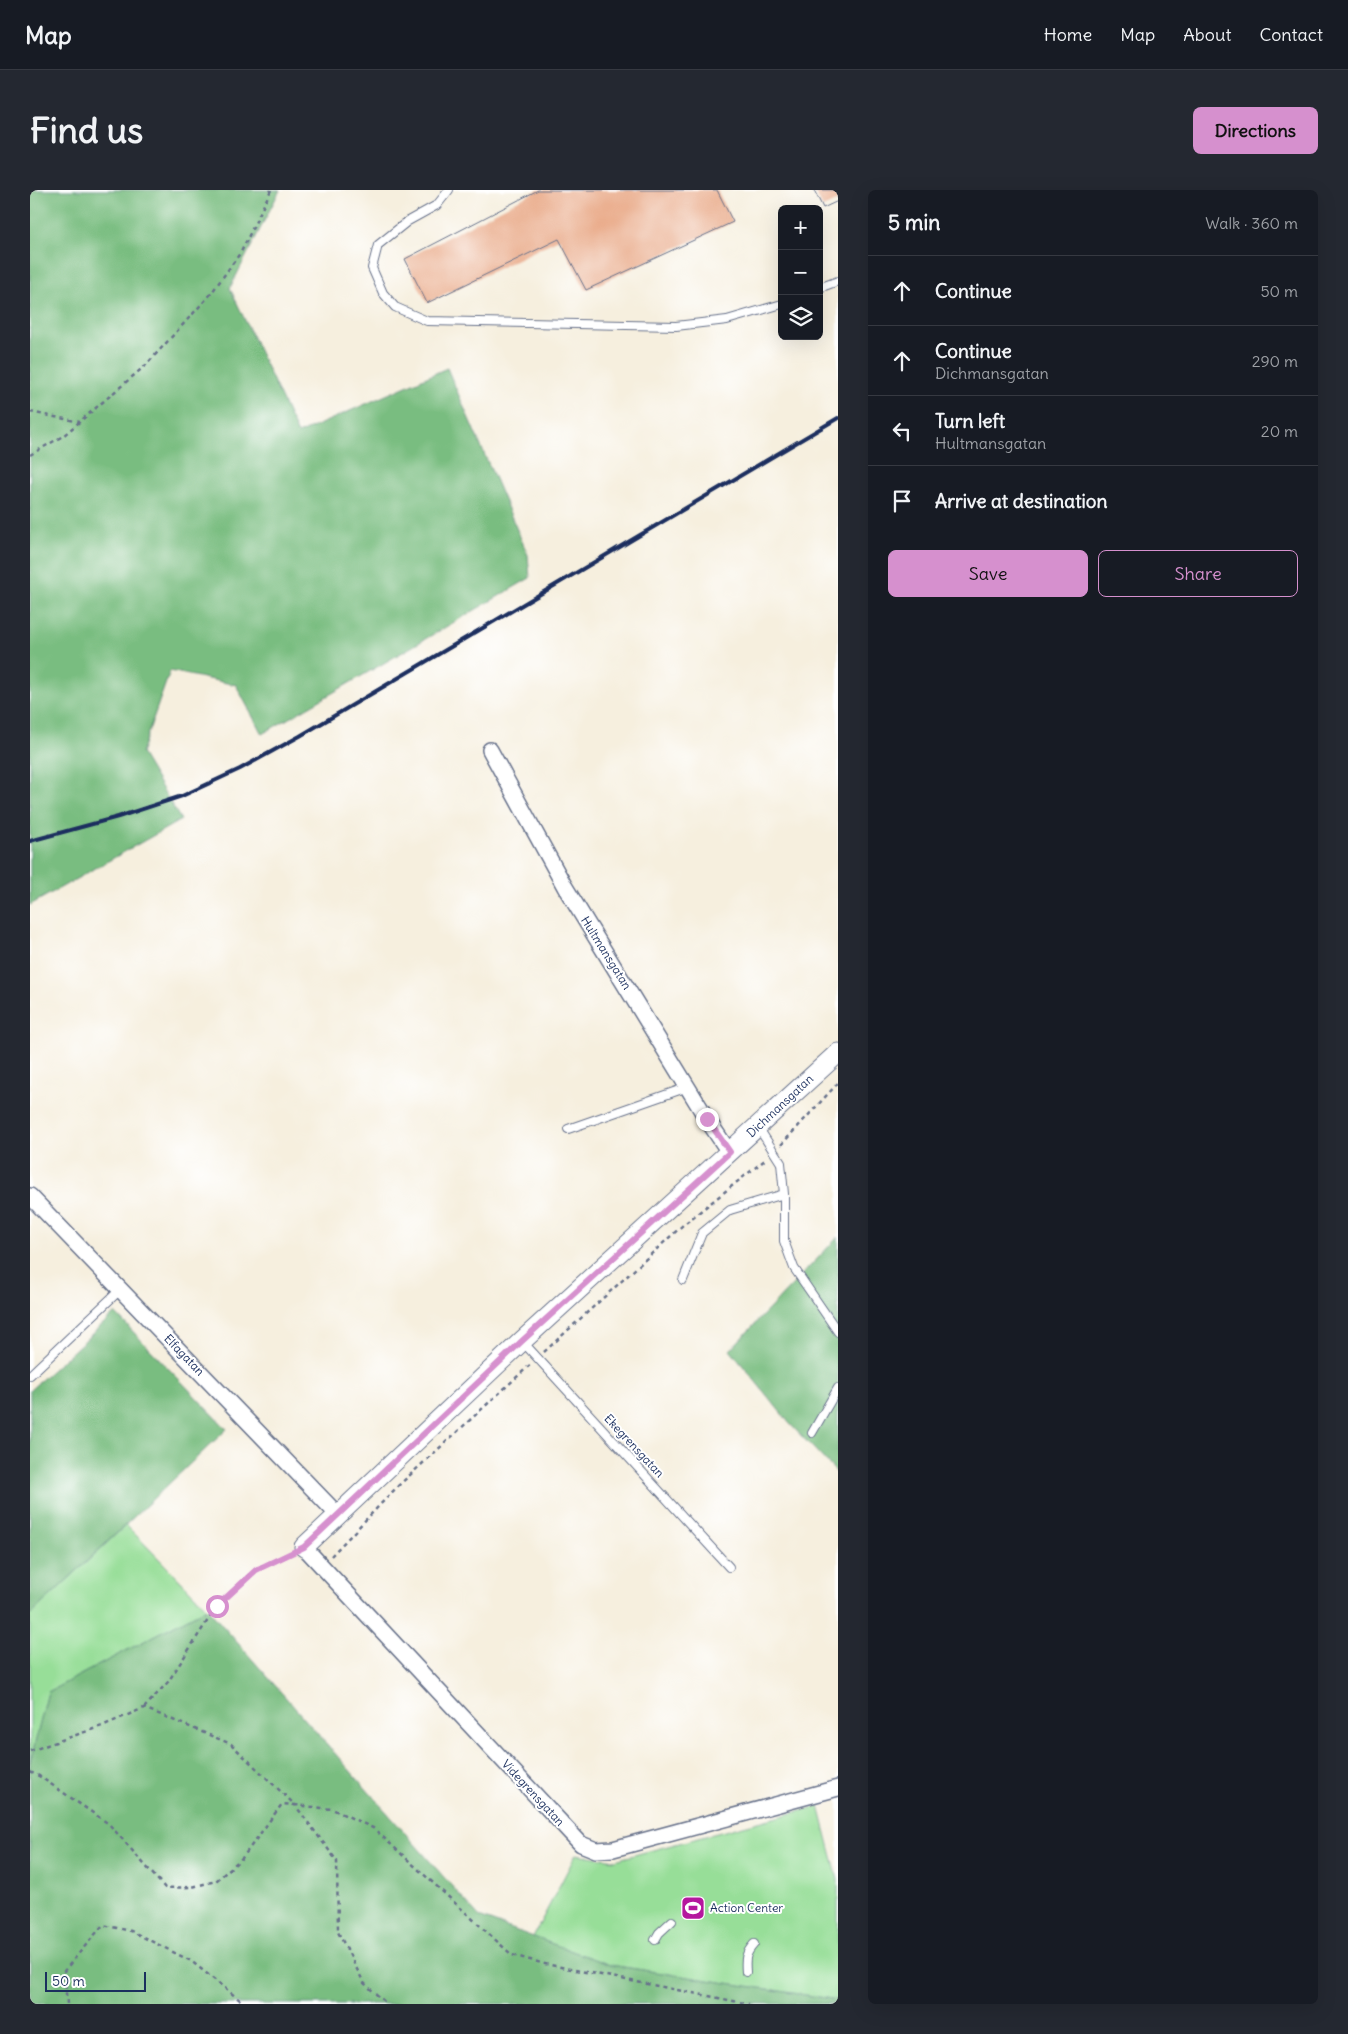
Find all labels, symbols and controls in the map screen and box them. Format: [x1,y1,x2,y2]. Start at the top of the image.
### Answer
text: Map [25,20,72,50]
text: Home [1044,23,1092,46]
text: Map [1120,23,1155,46]
text: About [1183,23,1231,46]
text: Contact [1259,23,1323,46]
button: Directions [1193,107,1318,154]
text: Find us [30,108,143,152]
map controls [778,205,823,340]
button: + [778,205,823,250]
text: 5 min [888,209,940,236]
text: Walk · 360 m [1205,213,1298,233]
button: − [778,250,823,295]
icon: ahead [888,277,916,305]
text: Continue [935,279,1012,303]
text: 50 m [1260,281,1298,301]
button: layers [778,295,823,340]
text: Continue [935,339,1012,363]
icon: ahead [888,347,916,375]
text: 290 m [1252,351,1298,371]
text: Dichmansgatan [935,363,1049,383]
text: Turn left [935,409,1005,433]
icon: left [888,417,916,445]
text: 20 m [1261,421,1298,441]
text: Hultmansgatan [935,433,1046,453]
icon: arrive [888,487,916,515]
text: Arrive at destination [935,489,1108,513]
button: Save [888,550,1088,597]
button: Share [1098,550,1298,597]
street label: Hultmansgatan [578,913,635,992]
street label: Dichmansgatan [743,1071,816,1140]
route end [696,1108,719,1131]
street label: Elfagatan [161,1331,208,1378]
street label: Ekegrensgatan [601,1411,668,1480]
route start [206,1595,229,1618]
street label: Videgrensgatan [499,1756,568,1829]
sports icon: Action Center [680,1895,706,1921]
place label: Action Center [710,1900,783,1915]
scale bar [45,1969,146,1992]
text: 50 m [52,1972,85,1990]

